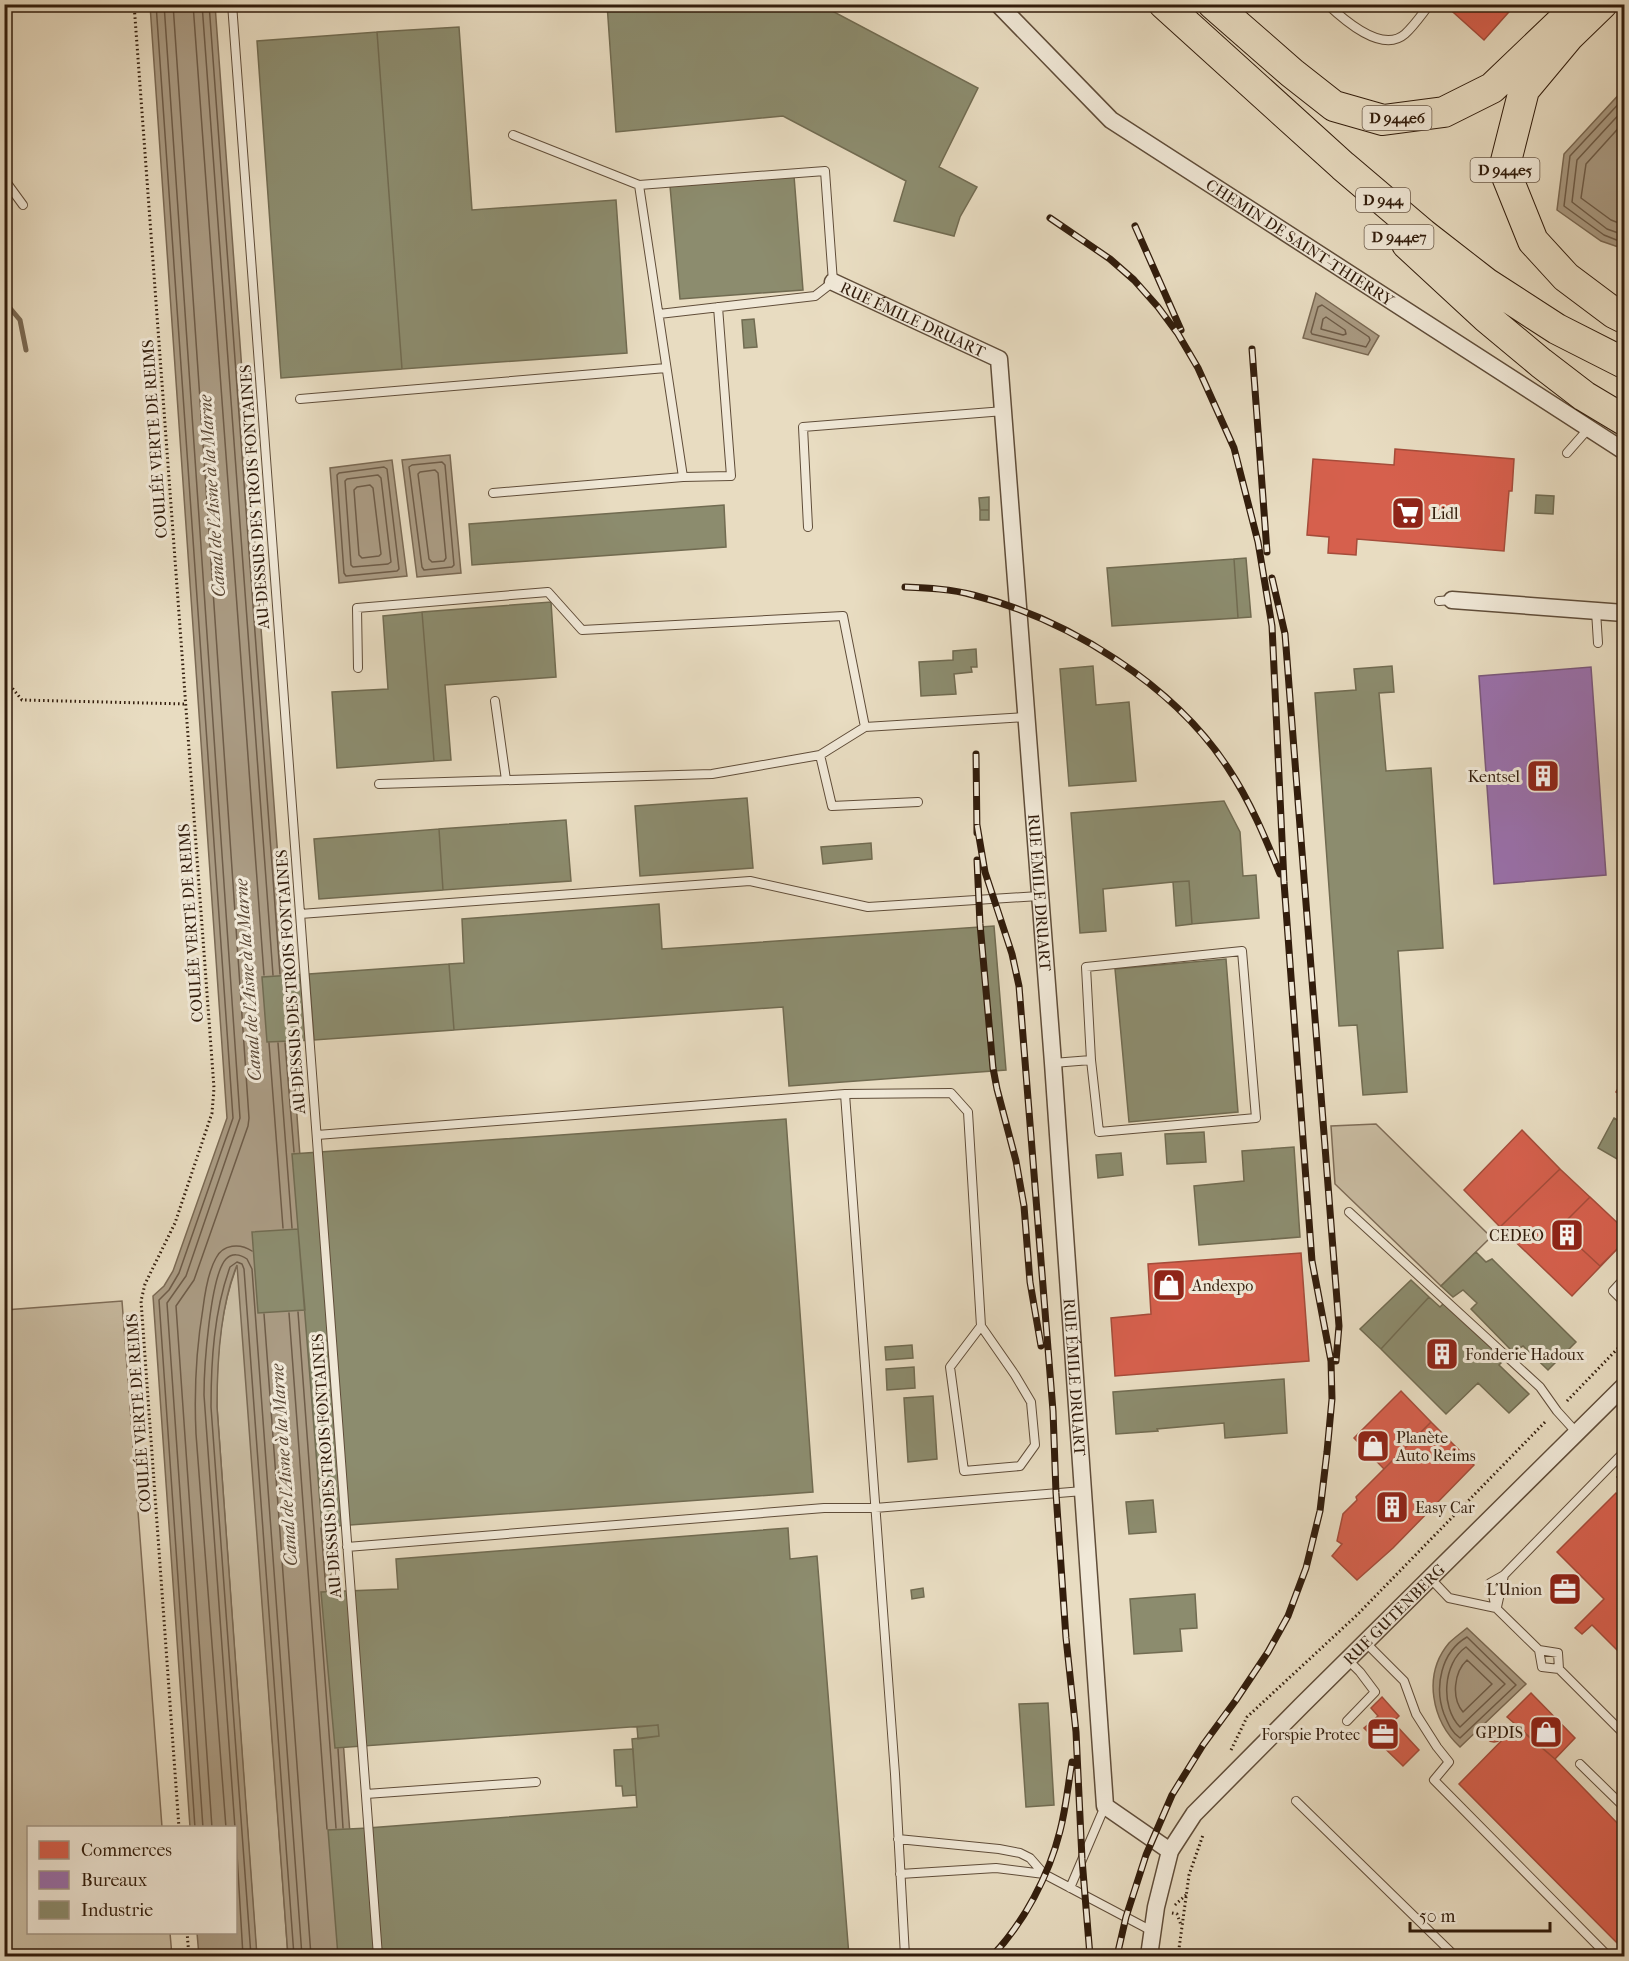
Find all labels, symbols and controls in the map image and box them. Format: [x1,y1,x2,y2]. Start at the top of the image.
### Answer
road number: D 944e6 [1362,106,1432,130]
road number: D 944e5 [1470,158,1540,182]
street label: CHEMIN DE SAINT-THIERRY [1202,175,1398,311]
road number: D 944 [1356,188,1410,212]
road number: D 944e7 [1364,225,1434,249]
street label: RUE ÉMILE DRUART [837,278,988,361]
street label: COULÉE VERTE DE REIMS [137,339,171,539]
street label: AU-DESSUS DES TROIS FONTAINES [236,364,273,631]
water label: Canal de l'Aisne à la Marne [195,393,230,598]
supermarket icon: Lidl [1390,495,1426,531]
place label: Lidl [1431,504,1459,523]
building icon: Kentsel [1525,758,1561,794]
place label: Kentsel [1468,767,1521,786]
street label: RUE ÉMILE DRUART [1024,813,1055,972]
street label: COULÉE VERTE DE REIMS [173,823,207,1023]
street label: AU-DESSUS DES TROIS FONTAINES [272,849,309,1116]
water label: Canal de l'Aisne à la Marne [231,877,266,1082]
building icon: CEDEO [1549,1217,1585,1253]
place label: CEDEO [1489,1226,1544,1245]
shop icon: Andexpo [1151,1267,1187,1303]
place label: Andexpo [1191,1276,1253,1295]
street label: RUE ÉMILE DRUART [1059,1298,1089,1457]
street label: COULÉE VERTE DE REIMS [121,1313,155,1513]
street label: AU-DESSUS DES TROIS FONTAINES [308,1333,345,1600]
building icon: Fonderie Hadoux [1424,1336,1460,1372]
place label: Fonderie Hadoux [1465,1345,1585,1364]
water label: Canal de l'Aisne à la Marne [267,1362,302,1567]
shop icon: Planète Auto Reims [1355,1428,1391,1464]
place label: Planète Auto Reims [1395,1428,1476,1465]
building icon: Easy Car [1374,1489,1410,1525]
place label: Easy Car [1415,1498,1475,1517]
street label: RUE GUTENBERG [1339,1560,1449,1669]
office icon: L'Union [1547,1571,1583,1607]
place label: L'Union [1486,1580,1543,1599]
shop icon: GPDIS [1528,1714,1564,1750]
office icon: Forspie Protec [1365,1716,1401,1752]
place label: GPDIS [1476,1723,1523,1742]
place label: Forspie Protec [1261,1725,1360,1744]
legend [27,1826,237,1934]
text: Commerces [81,1840,172,1861]
text: Bureaux [81,1870,148,1891]
scale bar [1410,1895,1550,1933]
text: Industrie [81,1900,153,1921]
text: 50 m [1419,1906,1456,1927]

